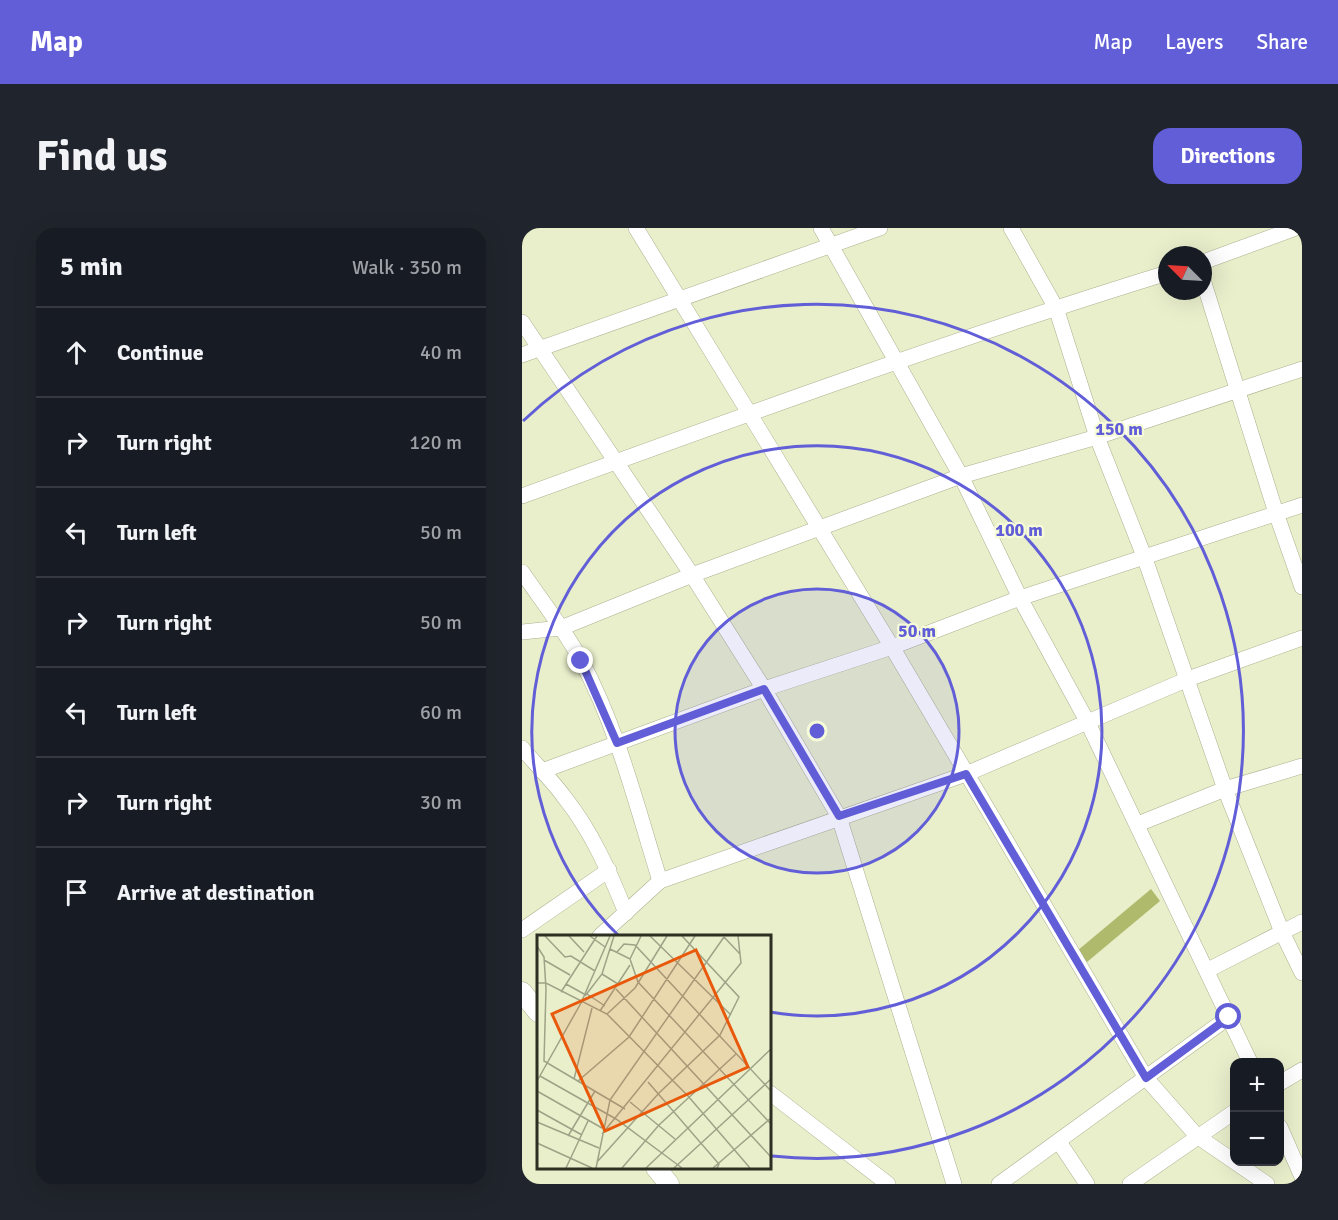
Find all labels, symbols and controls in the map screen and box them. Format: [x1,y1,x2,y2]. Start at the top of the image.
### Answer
text: Map [30,25,83,59]
text: Map [1094,29,1132,55]
text: Layers [1165,29,1223,55]
text: Share [1256,29,1308,55]
button: Directions [1153,128,1302,184]
text: Find us [36,131,167,182]
north arrow [1158,246,1212,300]
text: 5 min [60,251,123,283]
text: Walk · 350 m [352,255,462,280]
icon: ahead [60,336,93,369]
text: Continue [117,339,204,366]
text: 40 m [420,340,462,365]
text: 150 m [1095,418,1143,440]
icon: right [60,426,93,459]
text: Turn right [117,429,212,456]
text: 120 m [409,430,462,455]
icon: left [60,516,93,549]
text: Turn left [117,519,197,546]
text: 100 m [995,519,1043,541]
text: 50 m [420,520,462,545]
icon: right [60,606,93,639]
text: Turn right [117,609,212,636]
text: 50 m [420,610,462,635]
text: 50 m [898,620,936,642]
route end [567,647,593,673]
icon: left [60,696,93,729]
text: Turn left [117,699,197,726]
text: 60 m [420,700,462,725]
centre of rings [807,721,827,741]
icon: right [60,786,93,819]
text: Turn right [117,789,212,816]
text: 30 m [420,790,462,815]
icon: arrive [60,876,93,909]
text: Arrive at destination [117,879,314,906]
inset map [537,935,771,1169]
route start [1215,1003,1241,1029]
map controls [1230,1058,1284,1166]
button: + [1230,1058,1284,1112]
button: − [1230,1112,1284,1166]

